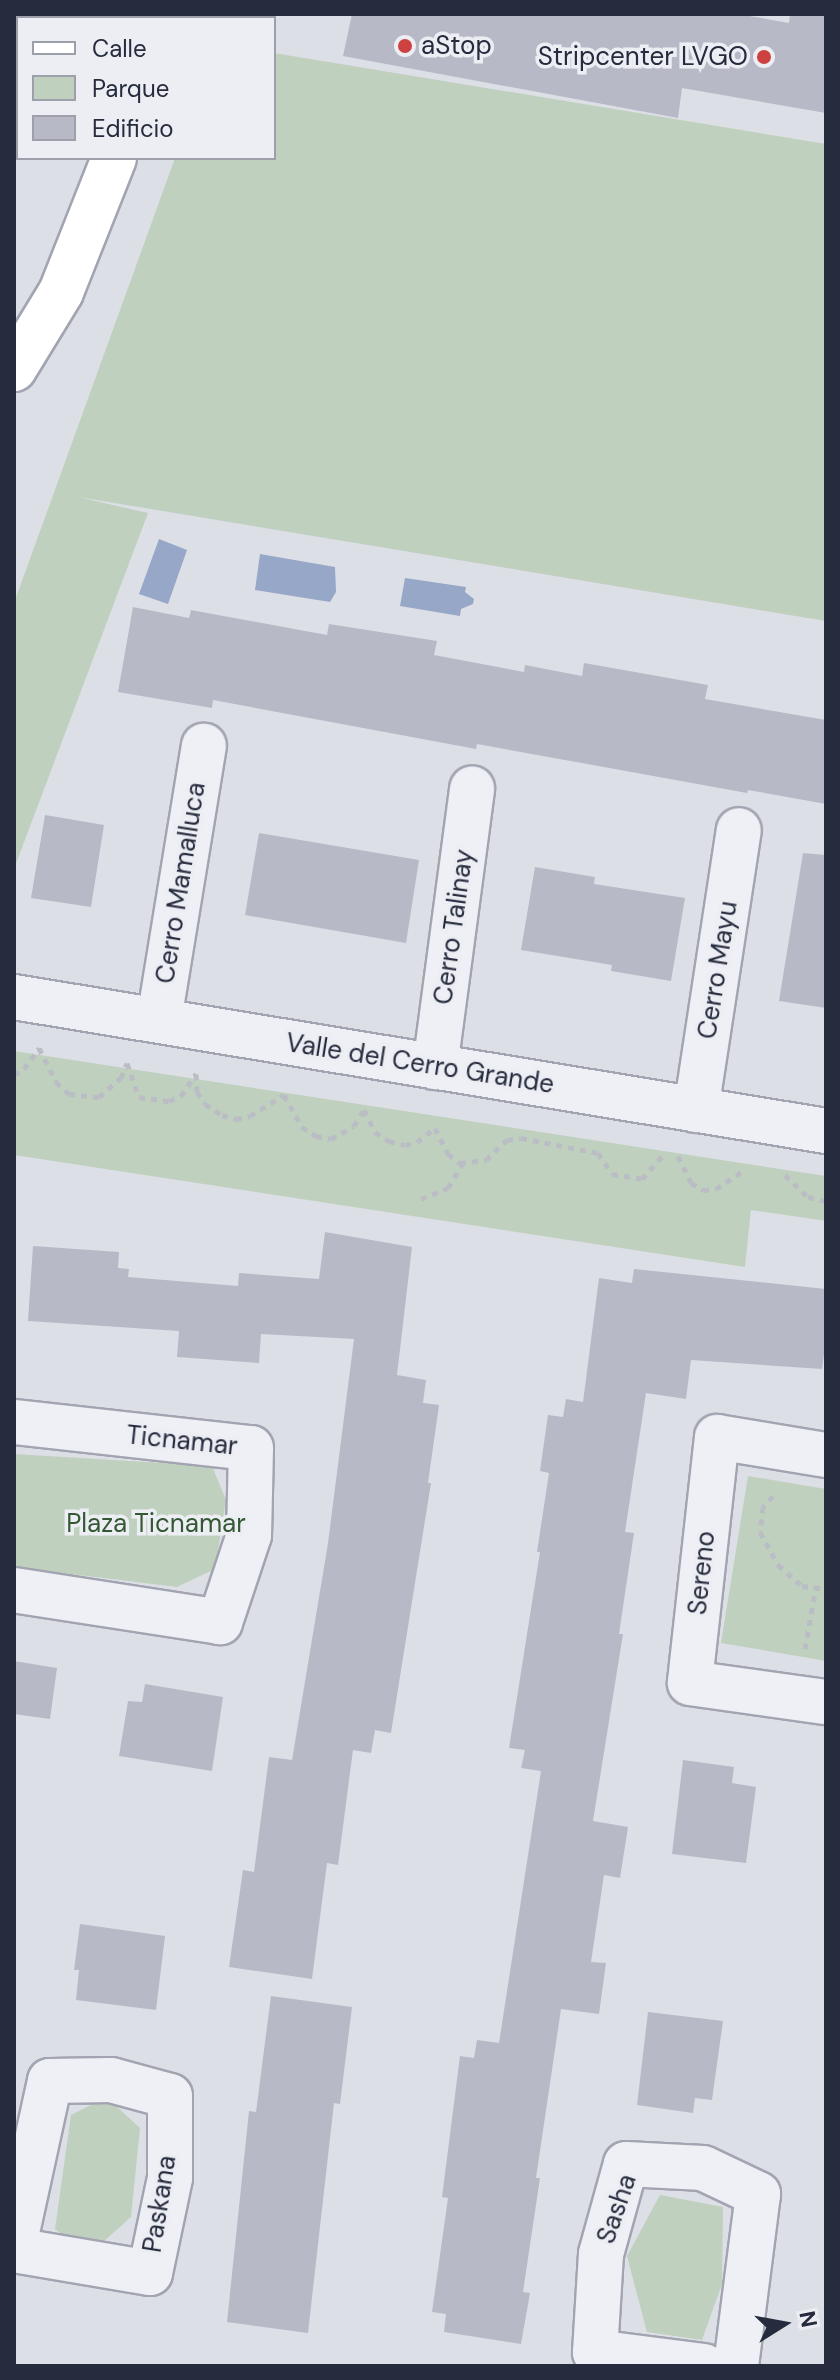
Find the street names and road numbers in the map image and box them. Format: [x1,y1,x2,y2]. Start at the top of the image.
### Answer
street label: Cerro Mamalluca [150,780,212,986]
street label: Cerro Talinay [428,847,480,1007]
street label: Cerro Mayu [692,899,744,1041]
street label: Valle del Cerro Grande [284,1027,556,1101]
street label: Ticnamar [125,1420,239,1462]
street label: Sereno [682,1530,722,1616]
street label: Paskana [137,2153,183,2255]
street label: Sasha [591,2170,643,2248]

